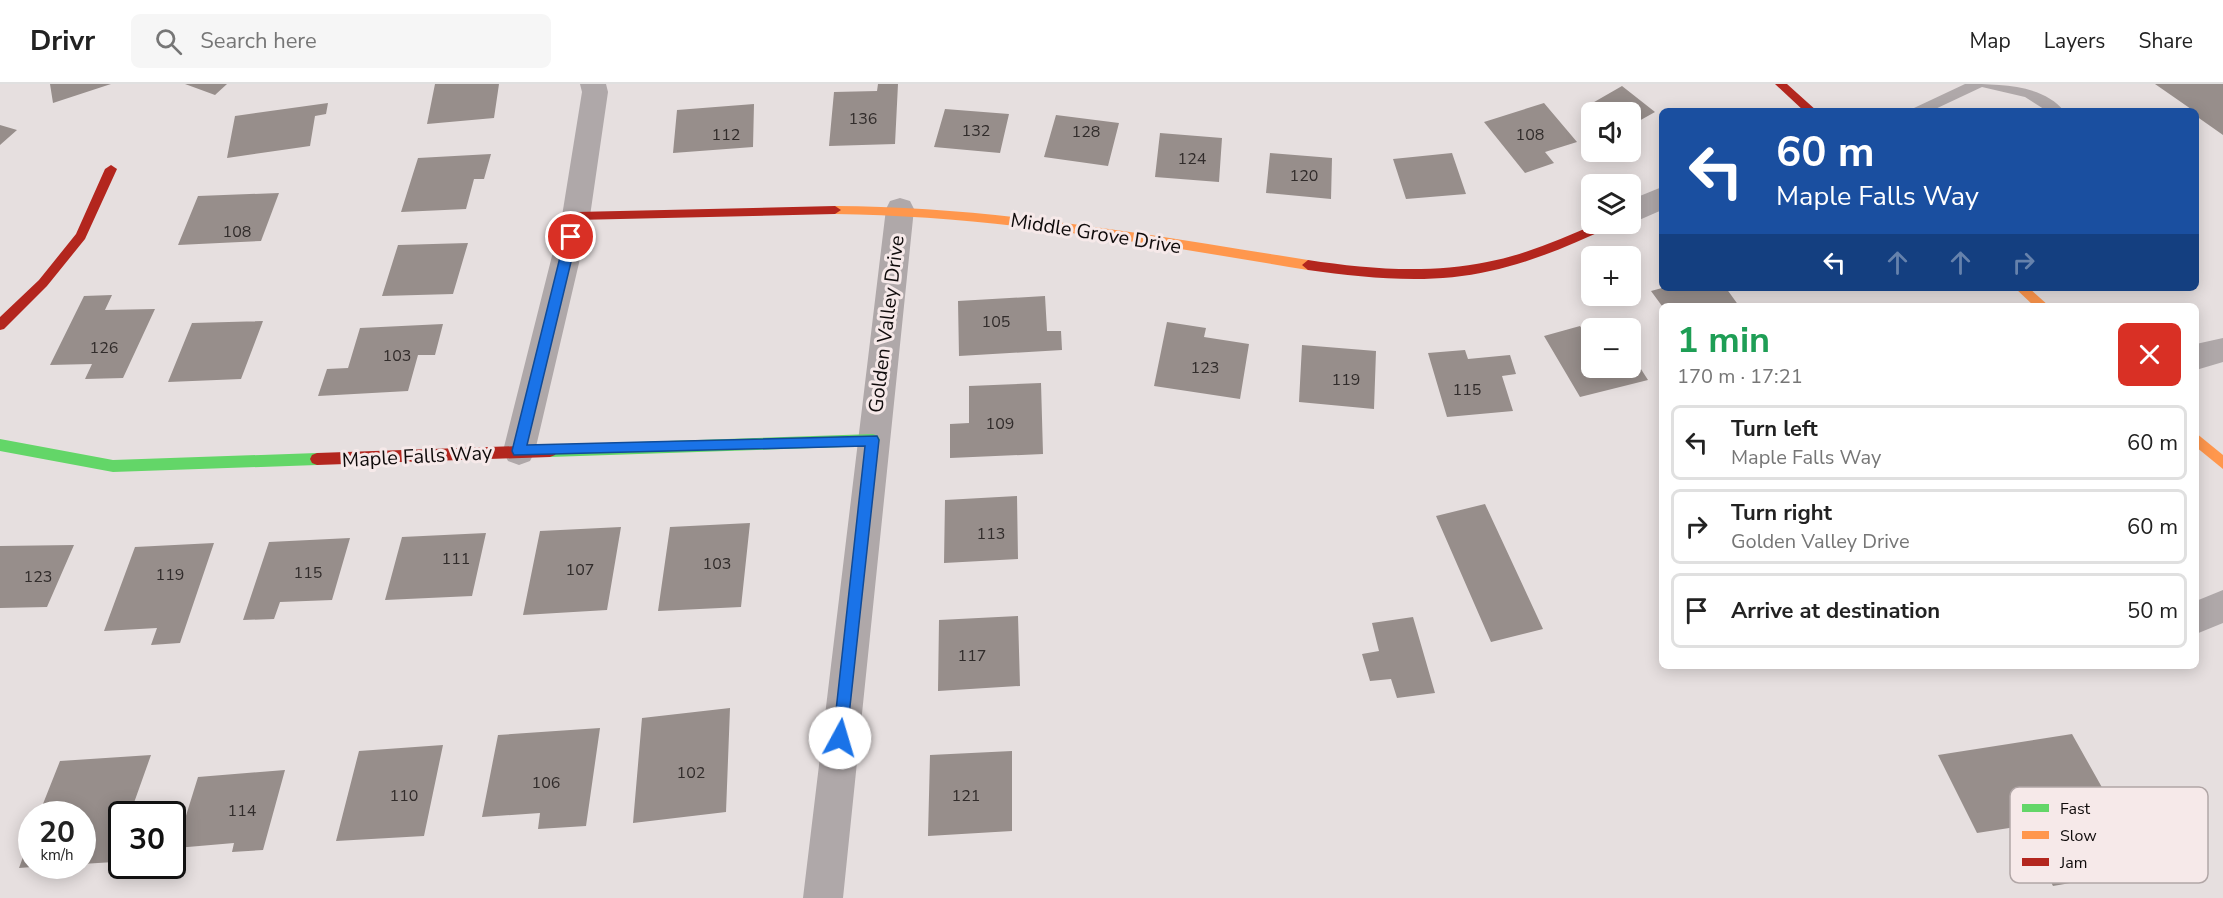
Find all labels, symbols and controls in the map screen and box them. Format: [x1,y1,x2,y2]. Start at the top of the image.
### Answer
search box [131,14,551,68]
text: Drivr [30,22,95,60]
icon: search [152,25,185,58]
text: Search here [200,26,317,56]
text: Map [1969,27,2011,55]
text: Layers [2044,27,2105,55]
text: Share [2138,27,2193,55]
map controls [1581,102,1641,378]
button: sound [1581,102,1641,162]
house number: 136 [849,108,877,130]
house number: 132 [962,120,990,142]
house number: 128 [1072,121,1100,143]
house number: 112 [712,124,740,146]
house number: 108 [1516,124,1544,146]
text: 60 m [1776,124,1875,181]
icon: left [1677,132,1755,210]
house number: 124 [1178,148,1207,170]
house number: 120 [1290,165,1318,187]
button: layers [1581,174,1641,234]
text: Maple Falls Way [1776,178,1979,215]
street label: Middle Grove Drive [1009,207,1183,260]
pin [545,211,596,262]
icon: arrive [554,220,587,253]
house number: 108 [223,221,251,243]
street label: Golden Valley Drive [862,234,911,414]
button: + [1581,246,1641,306]
icon: left [1818,246,1851,279]
icon: ahead [1881,246,1914,279]
icon: ahead [1944,246,1977,279]
icon: right [2007,246,2040,279]
house number: 105 [982,311,1010,333]
text: 1 min [1677,316,1770,365]
button: − [1581,318,1641,378]
button: close [2118,323,2181,386]
house number: 126 [90,337,118,359]
house number: 103 [383,345,411,367]
house number: 123 [1191,357,1219,379]
text: 170 m · 17:21 [1677,363,1803,390]
house number: 119 [1332,369,1360,391]
house number: 115 [1453,379,1481,401]
house number: 109 [986,413,1014,435]
text: Turn left [1731,414,1818,444]
icon: left [1680,426,1713,459]
text: 60 m [2127,428,2178,458]
street label: Maple Falls Way [341,439,493,474]
text: Maple Falls Way [1731,444,1881,471]
text: Turn right [1731,498,1832,528]
icon: right [1680,510,1713,543]
text: 60 m [2127,512,2178,542]
house number: 113 [977,523,1005,545]
text: Golden Valley Drive [1731,528,1910,555]
house number: 111 [442,548,470,570]
house number: 103 [703,553,731,575]
house number: 107 [566,559,594,581]
house number: 115 [294,562,322,584]
house number: 119 [156,564,184,586]
house number: 123 [24,566,52,588]
icon: arrive [1680,594,1713,627]
text: Arrive at destination [1731,596,1940,626]
text: 50 m [2127,596,2178,626]
house number: 117 [958,645,986,667]
position arrow [808,706,872,770]
house number: 102 [677,762,705,784]
house number: 106 [532,772,560,794]
house number: 110 [390,785,418,807]
house number: 121 [952,785,980,807]
legend [2010,787,2208,883]
text: Fast [2060,798,2091,820]
house number: 114 [228,800,257,822]
speed limit sign: 30 [108,801,186,879]
text: 20 [39,812,75,853]
text: Slow [2060,825,2097,847]
text: km/h [40,845,74,865]
text: Jam [2059,852,2087,874]

